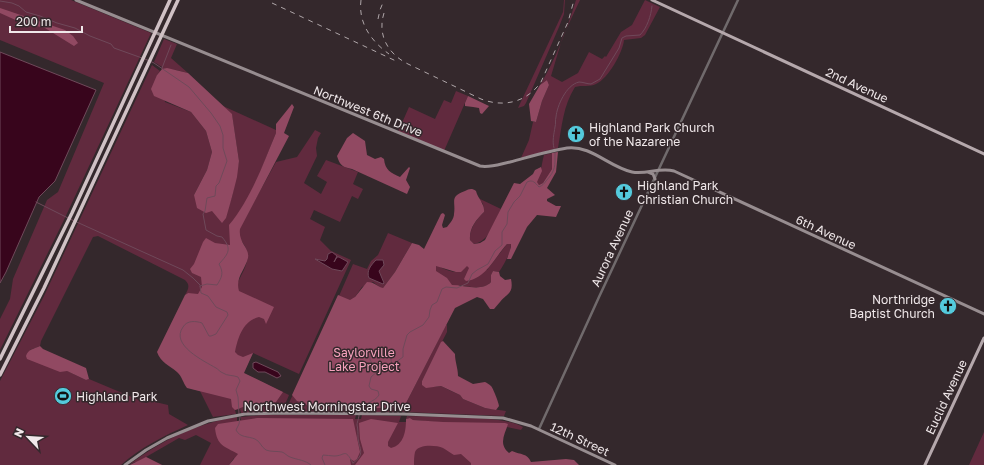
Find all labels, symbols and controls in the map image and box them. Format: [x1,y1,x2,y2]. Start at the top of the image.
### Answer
scale bar [10,8,82,34]
text: 200 m [16,14,51,29]
street label: 2nd Avenue [823,64,891,106]
street label: Northwest 6th Drive [311,82,425,140]
place label: Highland Park Church of the Nazarene [589,120,715,149]
church icon: Highland Park Church of the Nazarene [566,124,586,144]
place label: Highland Park Christian Church [637,178,733,207]
church icon: Highland Park Christian Church [614,182,634,202]
street label: Aurora Avenue [588,207,636,289]
street label: 6th Avenue [793,212,859,253]
place label: Northridge Baptist Church [849,292,935,321]
church icon: Northridge Baptist Church [938,296,958,316]
park label: Saylorville Lake Project [328,345,400,374]
street label: Euclid Avenue [922,357,970,437]
sports icon: Highland Park [53,386,73,406]
place label: Highland Park [76,389,158,404]
street label: Northwest Morningstar Drive [244,399,411,414]
north arrow [8,417,48,457]
street label: 12th Street [548,419,612,459]
text: N [11,426,26,439]

